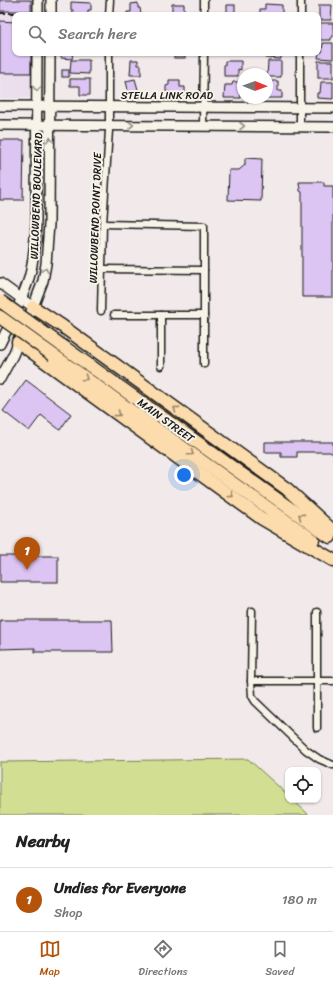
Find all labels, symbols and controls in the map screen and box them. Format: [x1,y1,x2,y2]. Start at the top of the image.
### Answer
search box [12,12,321,56]
text: Search here [58,21,137,47]
icon: search [26,23,48,45]
north arrow [237,68,273,104]
one-way arrow [33,86,41,92]
street label: STELLA LINK ROAD [121,86,214,105]
one-way arrow [128,121,134,130]
one-way arrow [239,122,245,130]
street label: WILLOWBEND BOULEVARD [25,132,48,260]
one-way arrow [46,137,54,143]
street label: WILLOWBEND POINT DRIVE [84,151,107,284]
one-way arrow [40,266,49,273]
one-way arrow [81,373,88,381]
street label: MAIN STREET [133,393,199,448]
one-way arrow [174,406,181,413]
one-way arrow [114,409,121,417]
one-way arrow [187,448,194,456]
your location [174,465,194,485]
one-way arrow [226,491,233,498]
one-way arrow [299,514,306,521]
pin: 1 [14,537,40,570]
map controls [285,767,321,803]
button: locate [285,767,321,803]
text: Nearby [16,826,70,856]
text: Undies for Everyone [54,875,186,901]
text: 1 [26,888,32,911]
text: 180 m [282,888,317,911]
text: Shop [54,901,82,924]
tab: Map [39,938,61,981]
tab: Directions [138,938,188,981]
tab: Saved [265,938,294,981]

